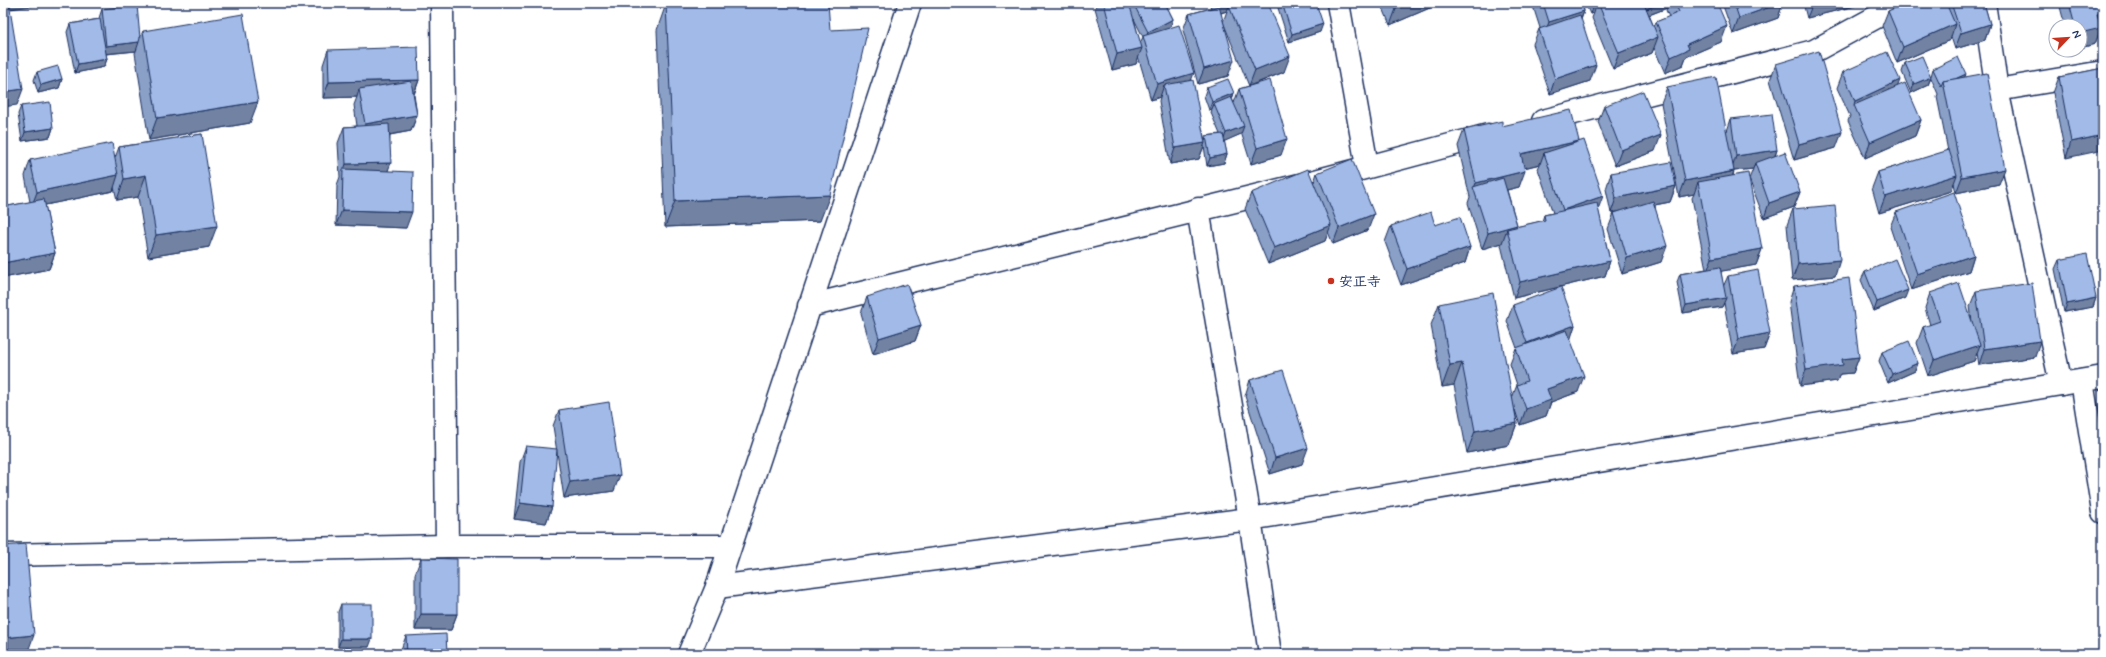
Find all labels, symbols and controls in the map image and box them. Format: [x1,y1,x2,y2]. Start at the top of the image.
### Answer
north arrow [2048,18,2088,58]
text: N [2068,28,2084,40]
place label: 安正寺 [1339,273,1381,291]
marker: 安正寺 [1326,276,1336,286]

